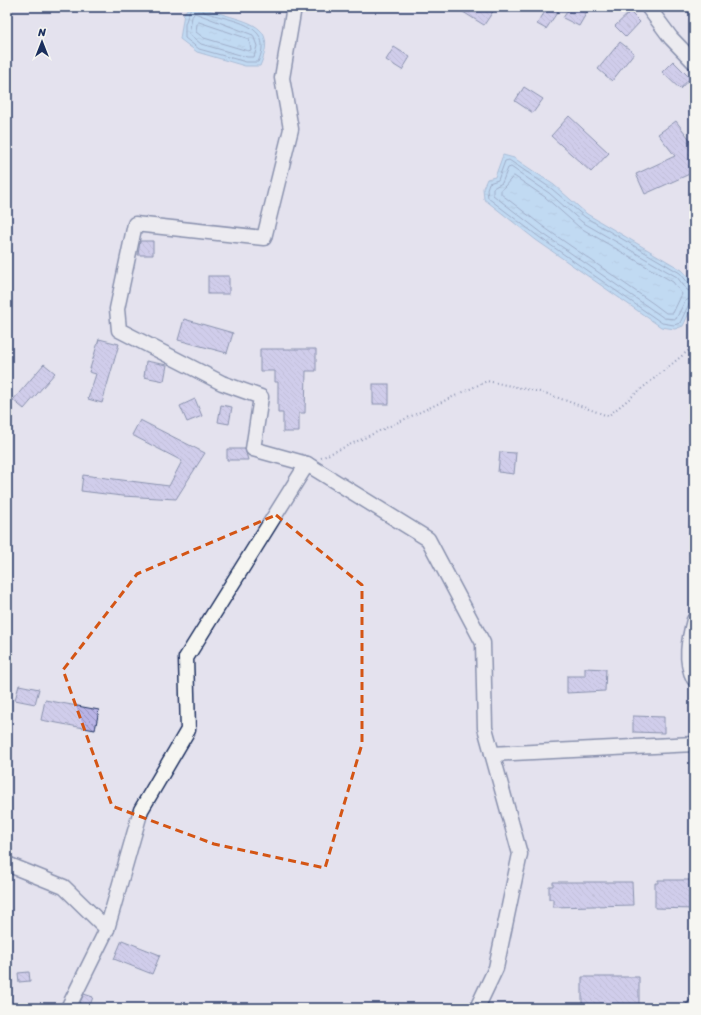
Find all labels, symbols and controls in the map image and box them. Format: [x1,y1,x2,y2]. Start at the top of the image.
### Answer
north arrow [22,22,62,62]
text: N [37,23,46,42]

